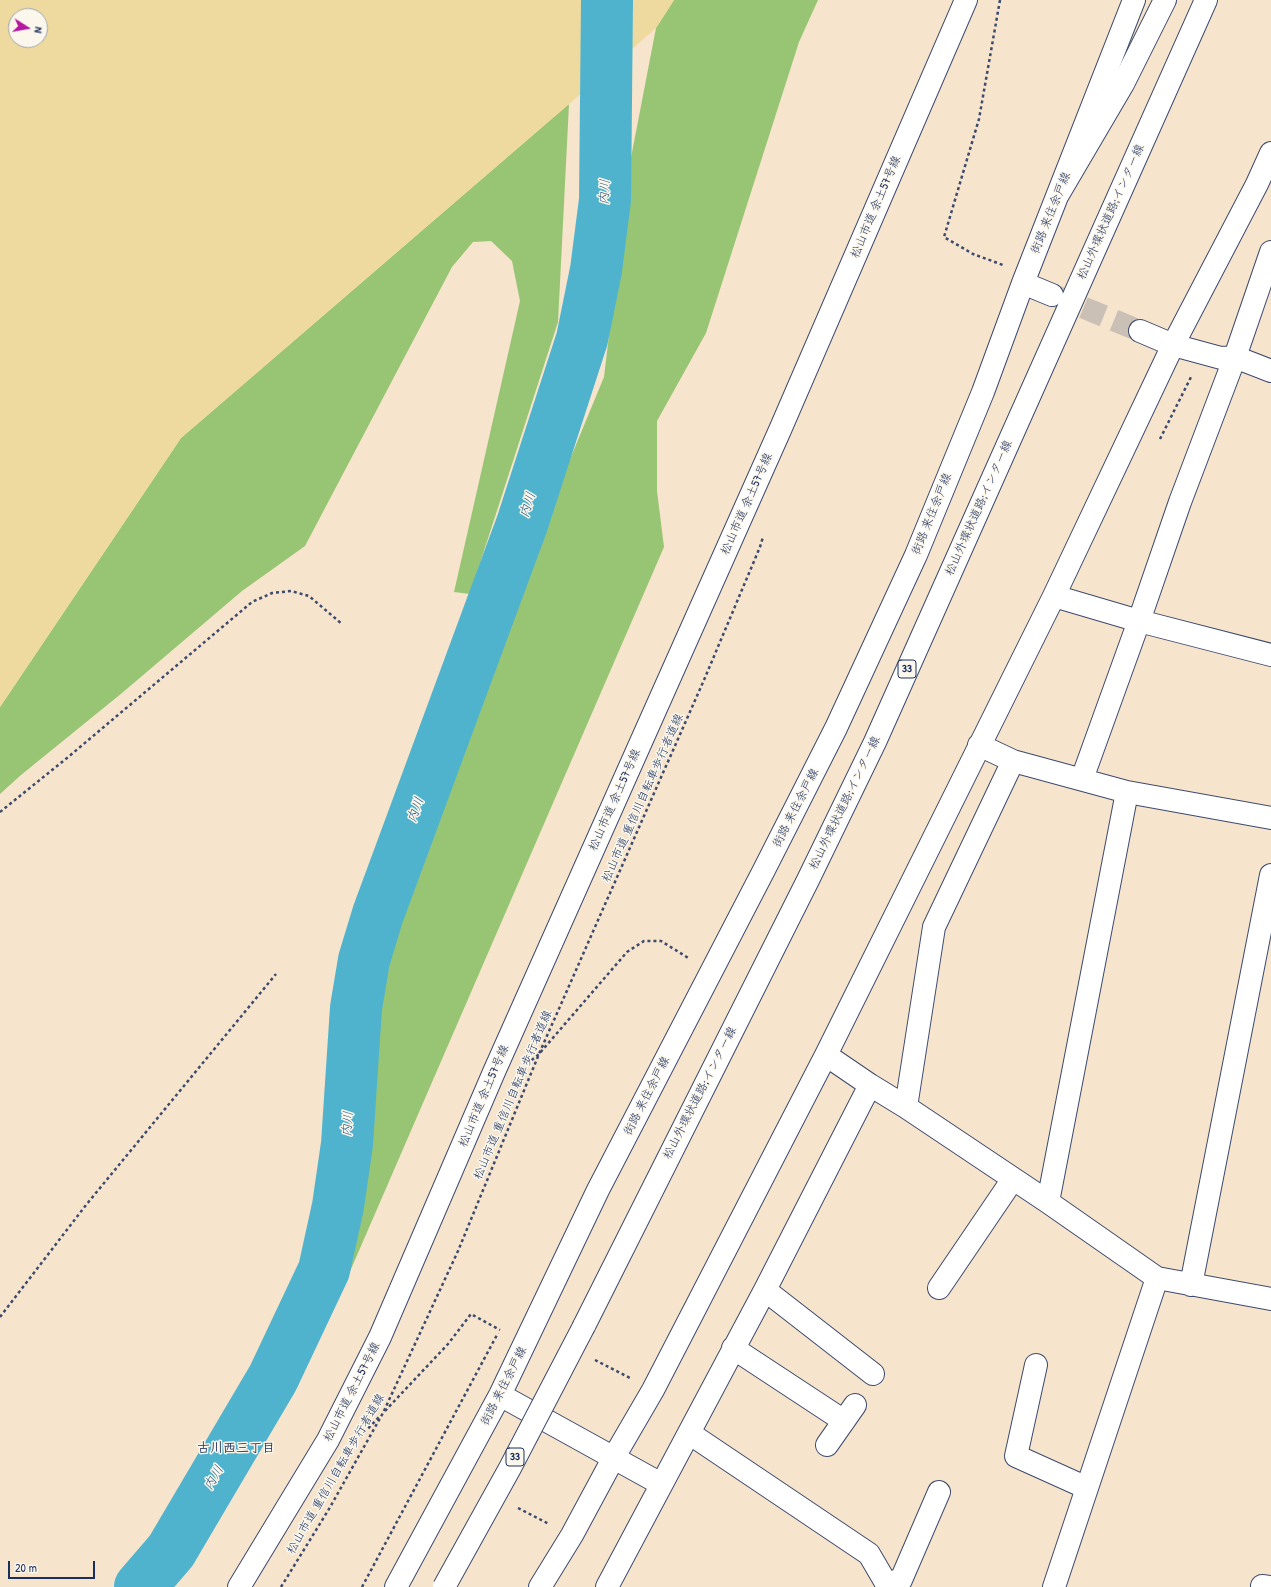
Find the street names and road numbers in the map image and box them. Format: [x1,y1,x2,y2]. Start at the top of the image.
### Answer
street label: 松山外環状道路;インター線 [1075,142,1147,282]
street label: 松山市道 余土57号線 [848,154,904,260]
street label: 街路 来住余戸線 [1028,170,1074,256]
street label: 松山外環状道路;インター線 [943,438,1015,578]
street label: 松山市道 余土57号線 [718,451,776,557]
street label: 街路 来住余戸線 [909,471,955,557]
road number: 33 [898,660,916,678]
street label: 松山市道 重信川自転車歩行者道線 [599,712,687,884]
street label: 松山外環状道路;インター線 [806,734,884,872]
street label: 松山市道 余土57号線 [586,747,644,853]
street label: 街路 来住余戸線 [770,766,822,850]
street label: 松山市道 重信川自転車歩行者道線 [471,1008,555,1182]
street label: 松山外環状道路;インター線 [660,1024,740,1162]
street label: 松山市道 余土57号線 [456,1043,512,1149]
street label: 街路 来住余戸線 [621,1054,673,1138]
street label: 松山市道 余土57号線 [321,1340,383,1444]
street label: 街路 来住余戸線 [478,1344,530,1428]
street label: 松山市道 重信川自転車歩行者道線 [284,1391,388,1557]
road number: 33 [506,1448,524,1466]

